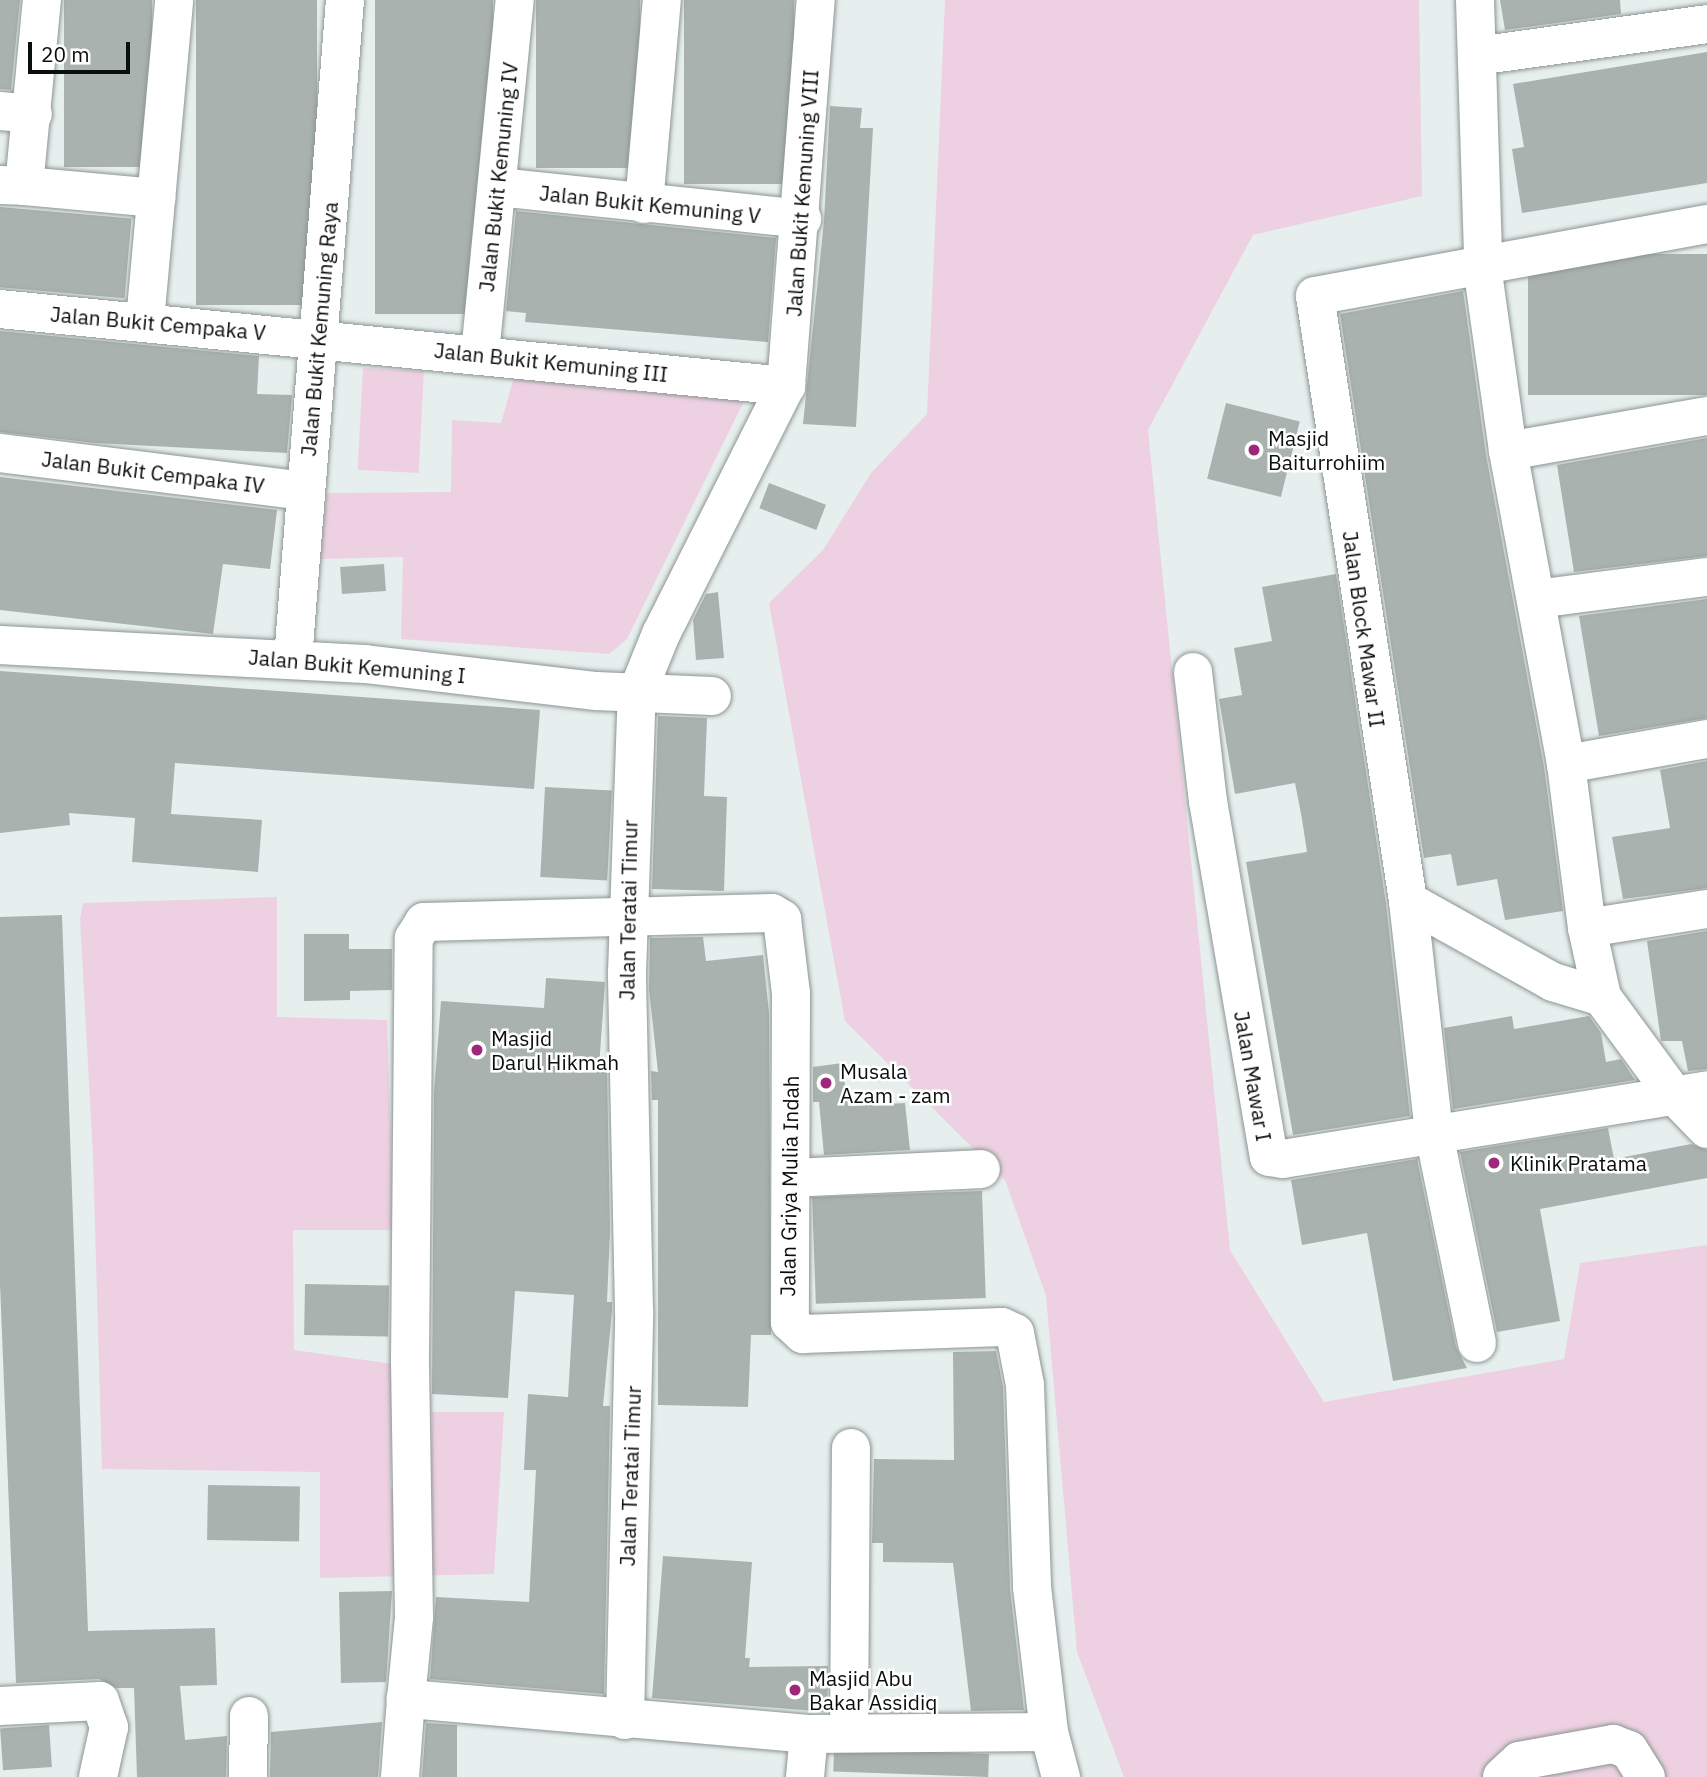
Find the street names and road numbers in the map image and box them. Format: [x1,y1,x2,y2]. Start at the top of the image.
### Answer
street label: Jalan Bukit Kemuning IV [473,61,523,293]
street label: Jalan Bukit Kemuning VIII [781,69,823,317]
street label: Jalan Bukit Kemuning V [538,180,762,228]
street label: Jalan Bukit Kemuning Raya [295,201,343,457]
street label: Jalan Bukit Cempaka V [49,301,267,345]
street label: Jalan Bukit Kemuning III [433,337,669,387]
street label: Jalan Bukit Cempaka IV [40,446,266,498]
street label: Jalan Block Mawar II [1338,529,1390,729]
street label: Jalan Bukit Kemuning I [247,644,467,688]
street label: Jalan Teratai Timur [614,819,642,1001]
street label: Jalan Mawar I [1229,1009,1277,1143]
street label: Jalan Griya Mulia Indah [774,1075,804,1297]
street label: Jalan Teratai Timur [614,1385,646,1567]

